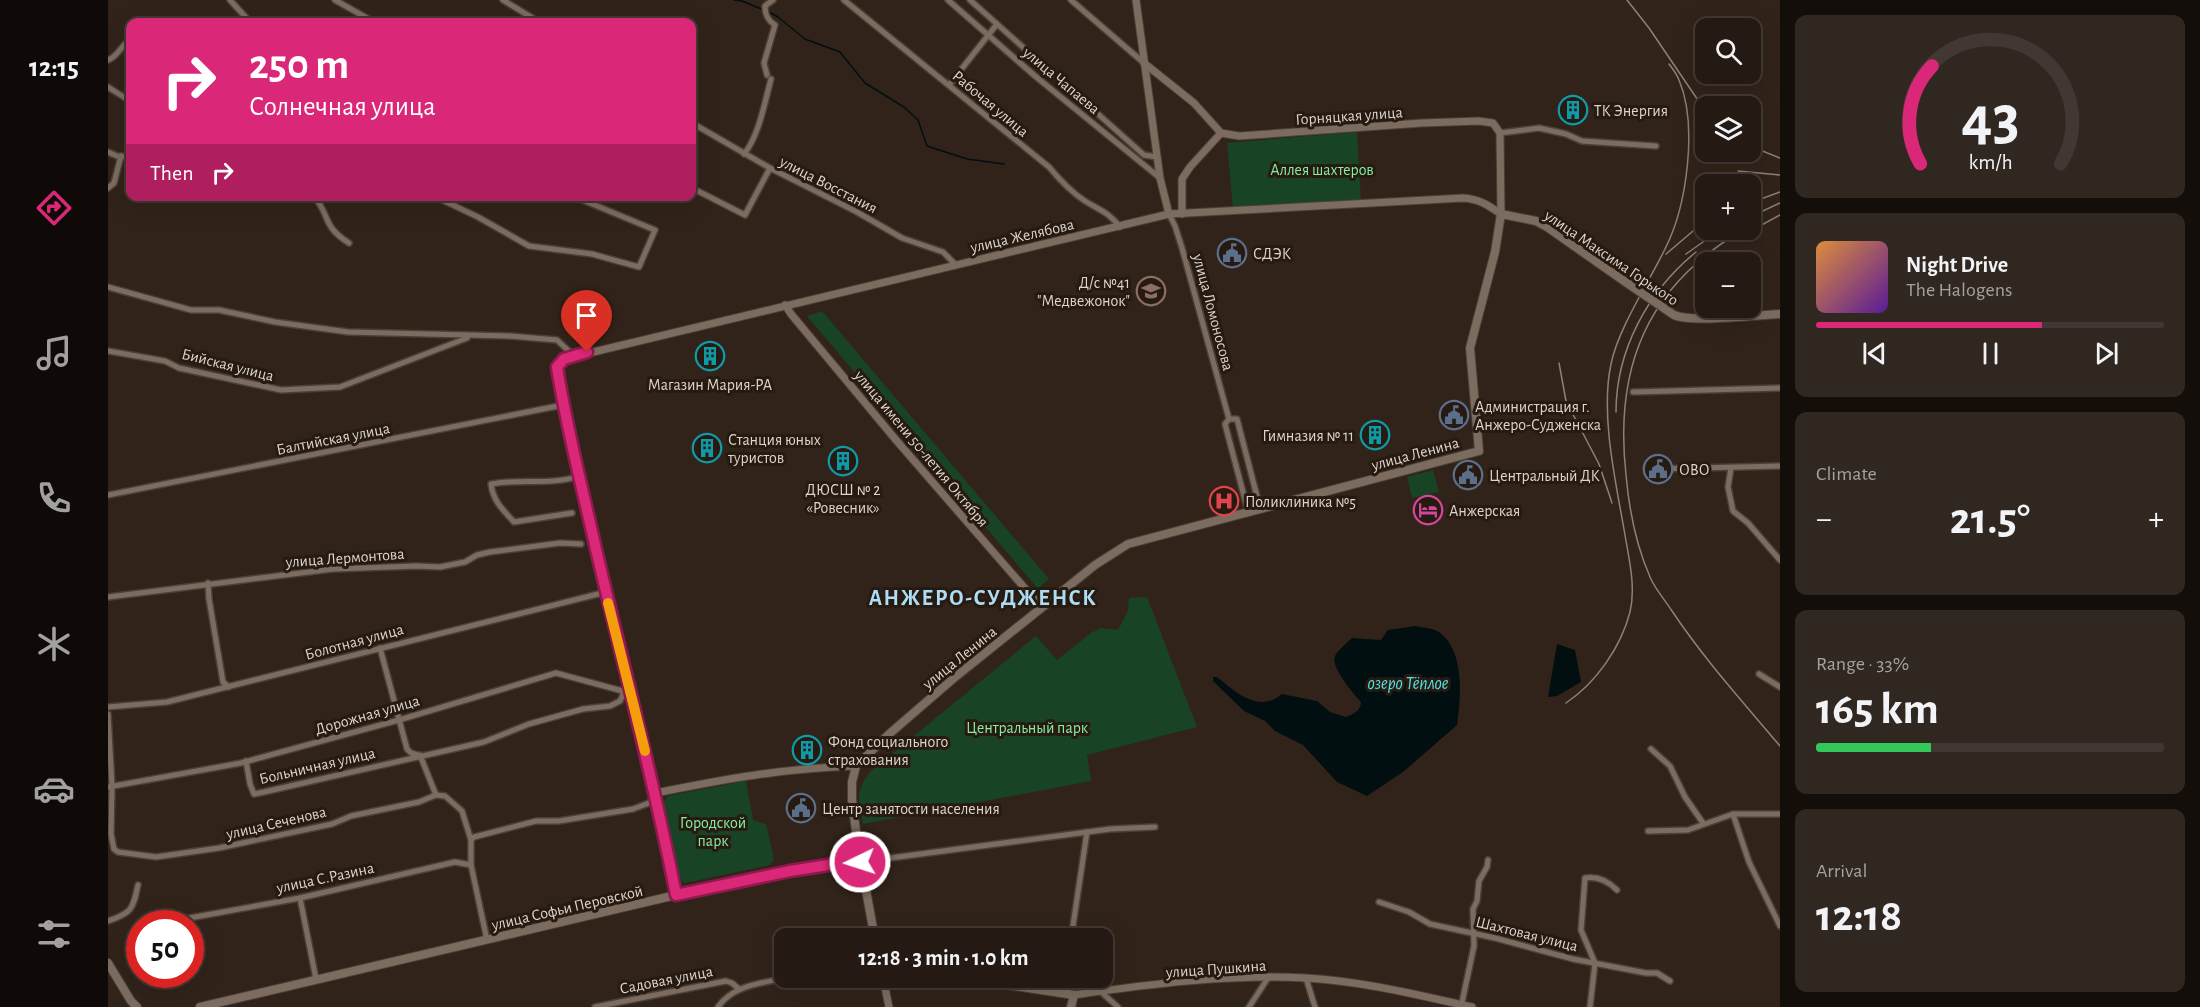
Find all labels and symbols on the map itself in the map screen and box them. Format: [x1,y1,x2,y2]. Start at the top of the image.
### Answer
street label: улица Чапаева [1019,44,1103,118]
street label: Рабочая улица [949,68,1031,141]
building icon: ТК Энергия [1557,94,1589,126]
place label: ТК Энергия [1594,103,1668,119]
street label: Горняцкая улица [1295,104,1403,129]
street label: улица Восстания [776,153,880,217]
park label: Аллея шахтеров [1270,162,1374,178]
street label: улица Максима Горького [1540,207,1681,310]
street label: улица Желябова [968,216,1076,257]
public building icon: СДЭК [1216,237,1248,269]
place label: СДЭК [1253,246,1291,262]
street label: улица Ломоносова [1189,251,1236,373]
place label: Д/с №41 "Медвежонок" [1037,275,1130,309]
school or university icon: Д/с №41 "Медвежонок" [1135,275,1167,307]
pin [561,290,612,352]
building icon: Магазин Мария-РА [694,340,726,372]
street label: Бийская улица [180,346,276,385]
street label: улица имени 50-летия Октября [850,367,991,531]
place label: Магазин Мария-РА [648,377,773,393]
public building icon: Администрация г. Анжеро-Судженска [1438,399,1470,431]
place label: Администрация г. Анжеро-Судженска [1475,399,1601,434]
building icon: Гимназия № 11 [1359,419,1391,451]
street label: Балтийская улица [275,420,391,459]
place label: Гимназия № 11 [1262,428,1354,444]
building icon: Станция юных туристов [691,432,723,464]
place label: Станция юных туристов [727,432,821,467]
street label: улица Ленина [1369,435,1461,475]
building icon: ДЮСШ № 2 «Ровесник» [827,445,859,477]
public building icon: ОВО [1642,453,1674,485]
public building icon: Центральный ДК [1452,459,1484,491]
place label: ОВО [1679,462,1710,478]
place label: Центральный ДК [1489,468,1600,484]
place label: ДЮСШ № 2 «Ровесник» [806,482,880,516]
hospital icon: Поликлиника №5 [1208,485,1240,517]
place label: Поликлиника №5 [1245,494,1356,510]
hotel icon: Анжерская [1412,494,1444,526]
place label: Анжерская [1449,503,1520,519]
street label: улица Лермонтова [284,546,405,571]
district label: АНЖЕРО-СУДЖЕНСК [869,587,1097,609]
street label: Болотная улица [303,621,406,664]
street label: улица Ленина [919,623,1000,694]
water label: озеро Тёплое [1368,675,1449,693]
street label: Дорожная улица [313,692,422,738]
park label: Центральный парк [966,720,1089,736]
building icon: Фонд социального страхования [791,734,823,766]
place label: Фонд социального страхования [828,734,948,768]
street label: Больничная улица [258,745,377,788]
public building icon: Центр занятости населения [785,792,817,824]
place label: Центр занятости населения [822,801,1000,817]
street label: улица Сеченова [224,804,328,843]
park label: Городской парк [680,815,746,849]
position arrow [828,830,892,894]
street label: улица С.Разина [274,860,376,897]
street label: улица Софьи Перовской [489,883,645,934]
speed limit sign: 50 [126,910,204,988]
street label: Шахтовая улица [1474,914,1580,955]
street label: улица Пушкина [1164,958,1267,982]
street label: Садовая улица [618,963,714,998]

